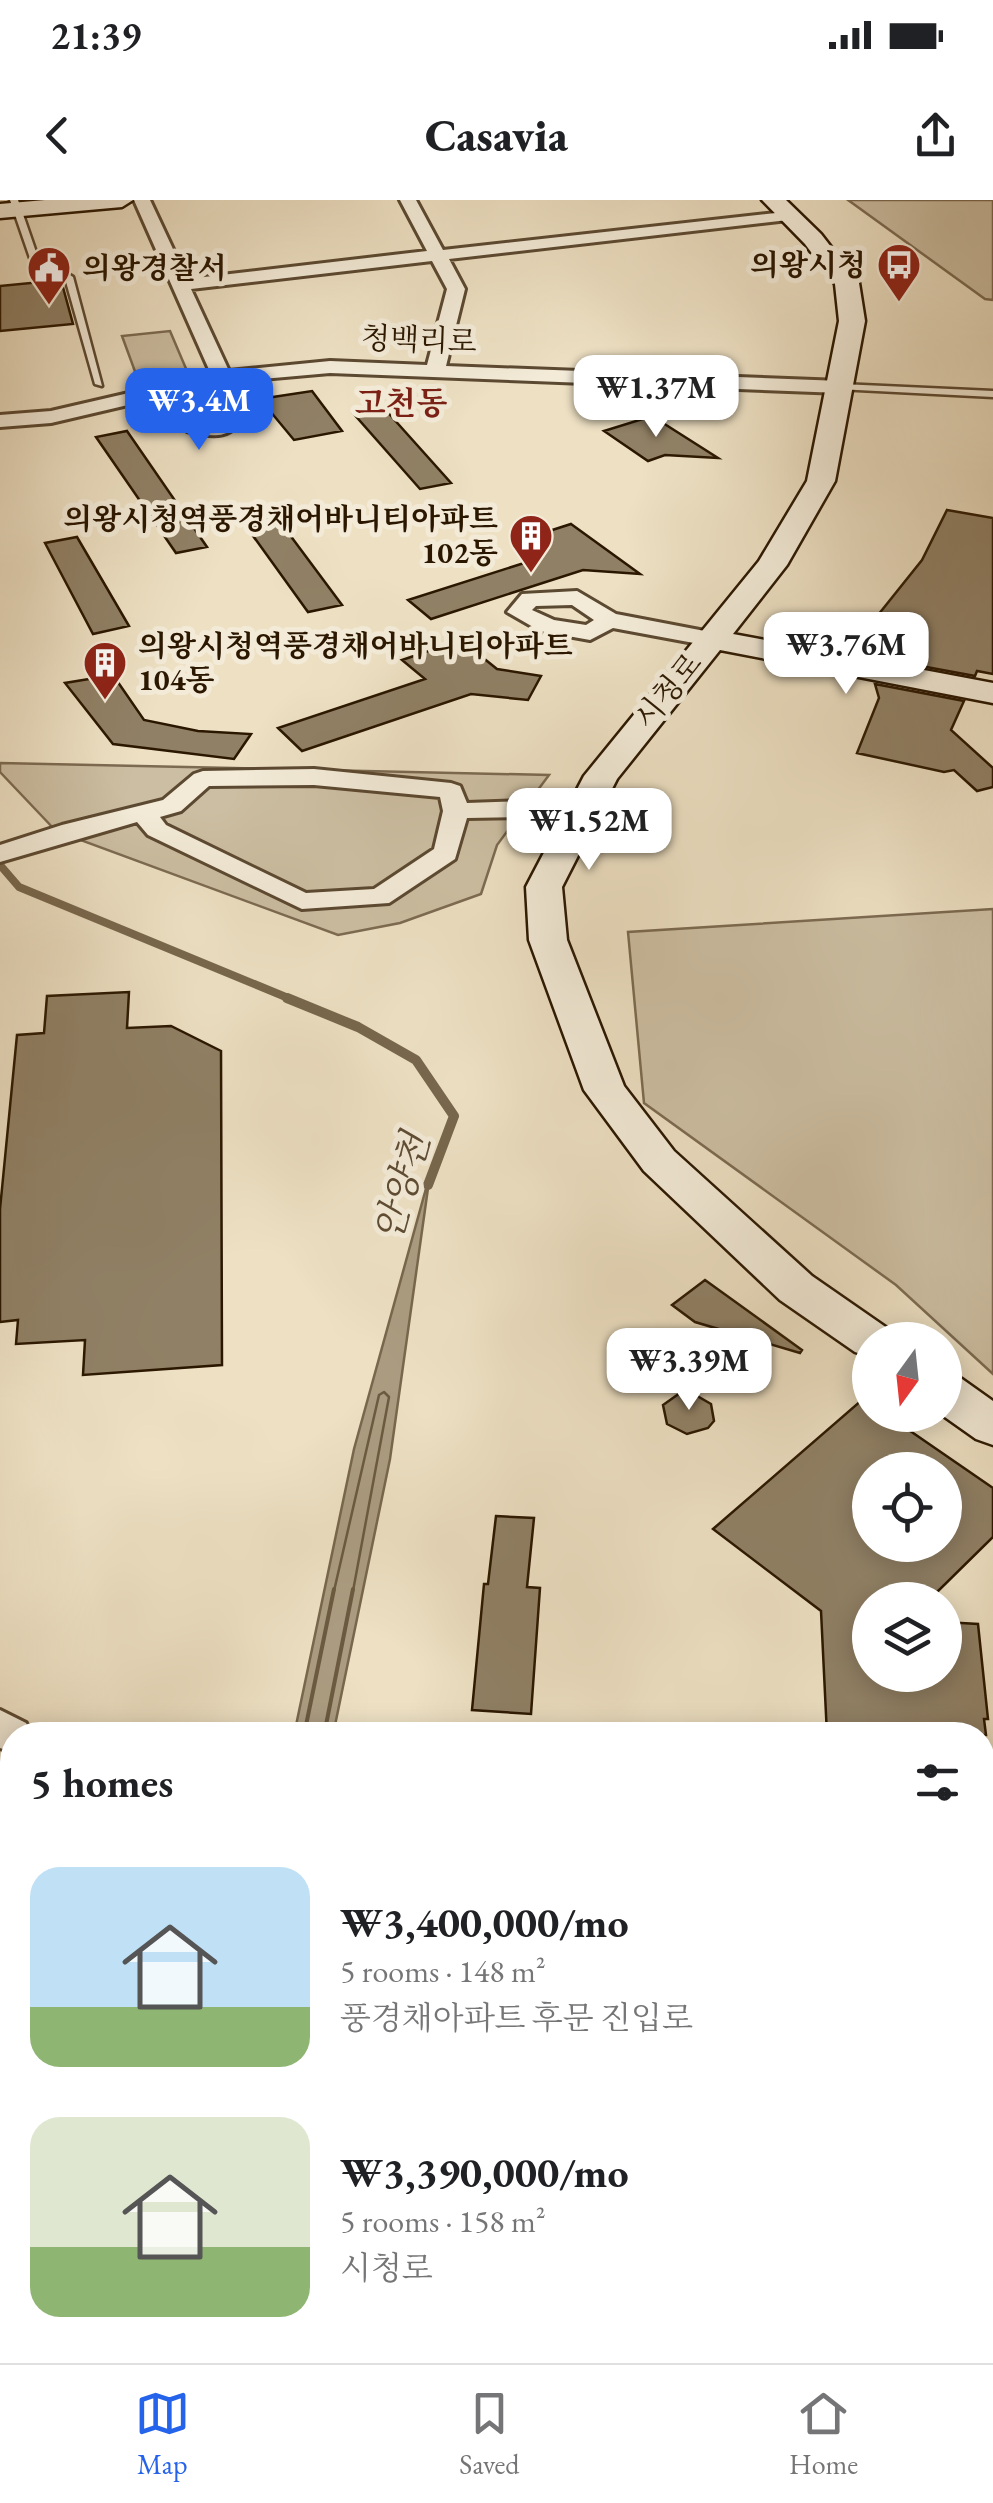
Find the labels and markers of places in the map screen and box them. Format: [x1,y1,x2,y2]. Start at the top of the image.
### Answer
bus stop icon: 의왕시청 [876,242,922,303]
public building icon: 의왕경찰서 [26,245,72,306]
place label: 의왕시청 [750,245,866,284]
place label: 의왕경찰서 [82,248,227,287]
pin: ₩1.37M [575,355,737,440]
pin: ₩3.4M [129,368,269,453]
place label: 의왕시청역풍경채어바니티아파트 102동 [63,499,498,572]
building icon: 의왕시청역풍경채어바니티아파트 102동 [508,513,554,574]
pin: ₩3.76M [765,612,927,697]
place label: 의왕시청역풍경채어바니티아파트 104동 [138,626,573,699]
building icon: 의왕시청역풍경채어바니티아파트 104동 [82,640,128,701]
pin: ₩1.52M [508,788,670,873]
pin: ₩3.39M [608,1328,770,1413]

